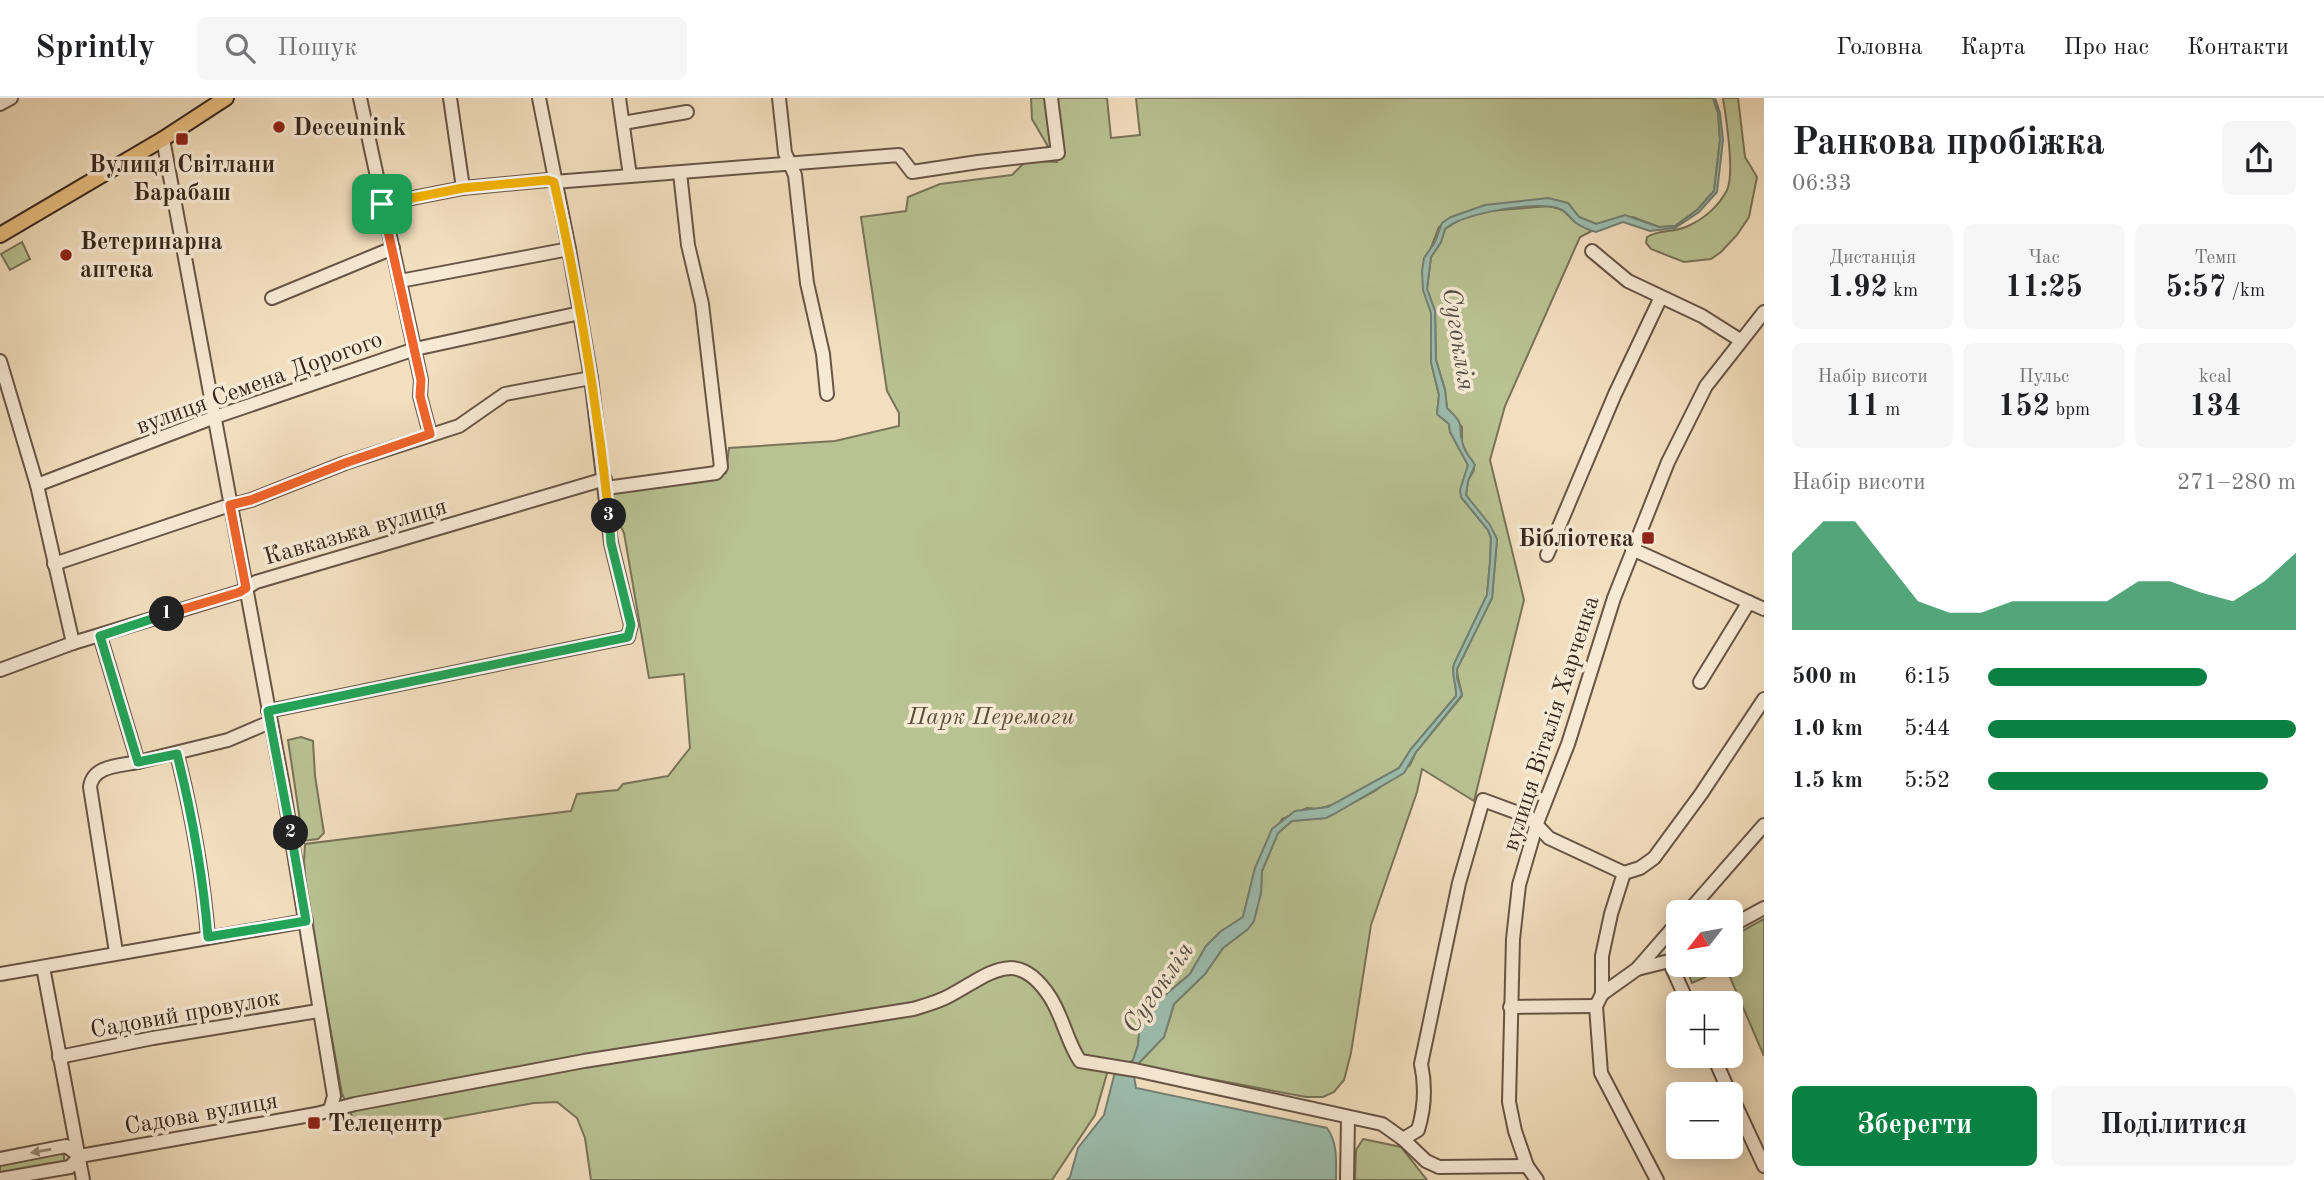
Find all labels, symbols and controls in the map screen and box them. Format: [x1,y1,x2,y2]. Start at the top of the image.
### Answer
search box [197,17,687,80]
icon: search [221,29,259,67]
text: Sprintly [35,32,155,65]
text: Пошук [277,35,357,61]
text: Головна [1836,36,1923,60]
text: Карта [1961,36,2026,60]
text: Про нас [2064,36,2149,60]
text: Контакти [2187,36,2289,60]
place label: Deceunink [293,117,406,141]
marker: Deceunink [271,119,287,135]
button: share [2222,121,2296,195]
text: Ранкова пробіжка [1792,125,2105,163]
marker: Вулиця Світлани Барабаш [174,131,190,147]
place label: Вулиця Світлани Барабаш [89,154,275,206]
text: 06:33 [1792,172,1852,195]
pin [352,174,412,234]
icon: arrive [363,185,401,223]
place label: Ветеринарна аптека [80,231,223,283]
marker: Ветеринарна аптека [58,247,74,263]
text: Дистанція [1829,249,1916,268]
text: Час [2028,249,2060,268]
text: Темп [2194,249,2237,268]
text: 1.92 [1827,273,1888,303]
text: 11:25 [2005,273,2083,303]
text: 5:57 [2166,273,2226,303]
text: km [1888,282,1918,301]
text: /km [2226,282,2265,301]
water label: Сугоклія [1437,286,1479,393]
street label: вулиця Семена Дорогого [133,328,386,440]
text: Набір висоти [1818,368,1928,387]
text: Пульс [2019,368,2069,387]
text: kcal [2199,368,2232,387]
text: 11 [1845,392,1880,422]
text: 152 [1998,392,2050,422]
text: 134 [2189,392,2241,422]
text: m [1880,401,1900,420]
text: bpm [2050,401,2090,420]
text: Набір висоти [1792,471,1926,494]
text: 271–280 m [2177,471,2296,494]
street label: Кавказька вулиця [261,495,450,571]
pin: 3 [592,498,626,534]
text: 3 [603,506,614,525]
place label: Бібліотека [1518,528,1634,552]
marker: Бібліотека [1640,530,1656,546]
street label: вулиця Віталія Харченка [1499,593,1605,854]
pin: 1 [150,596,184,632]
text: 1 [161,604,172,623]
text: 500 m [1792,665,1857,688]
text: 6:15 [1904,665,1950,688]
park label: Парк Перемоги [906,706,1075,730]
text: 1.0 km [1792,717,1863,740]
text: 5:44 [1904,717,1950,740]
text: 1.5 km [1792,769,1863,792]
text: 5:52 [1904,769,1950,792]
pin: 2 [274,816,308,850]
text: 2 [285,823,296,842]
north arrow [1666,900,1743,976]
map controls [1666,900,1743,1159]
water label: Сугоклія [1118,938,1199,1038]
street label: Садовий провулок [89,986,282,1043]
button: + [1666,991,1743,1068]
button: − [1666,1082,1743,1159]
button: Зберегти [1792,1086,2037,1166]
button: Поділитися [2051,1086,2296,1166]
street label: Садова вулиця [123,1090,280,1140]
place label: Телецентр [328,1113,443,1137]
marker: Телецентр [306,1115,322,1131]
one-way arrow [30,1146,52,1157]

